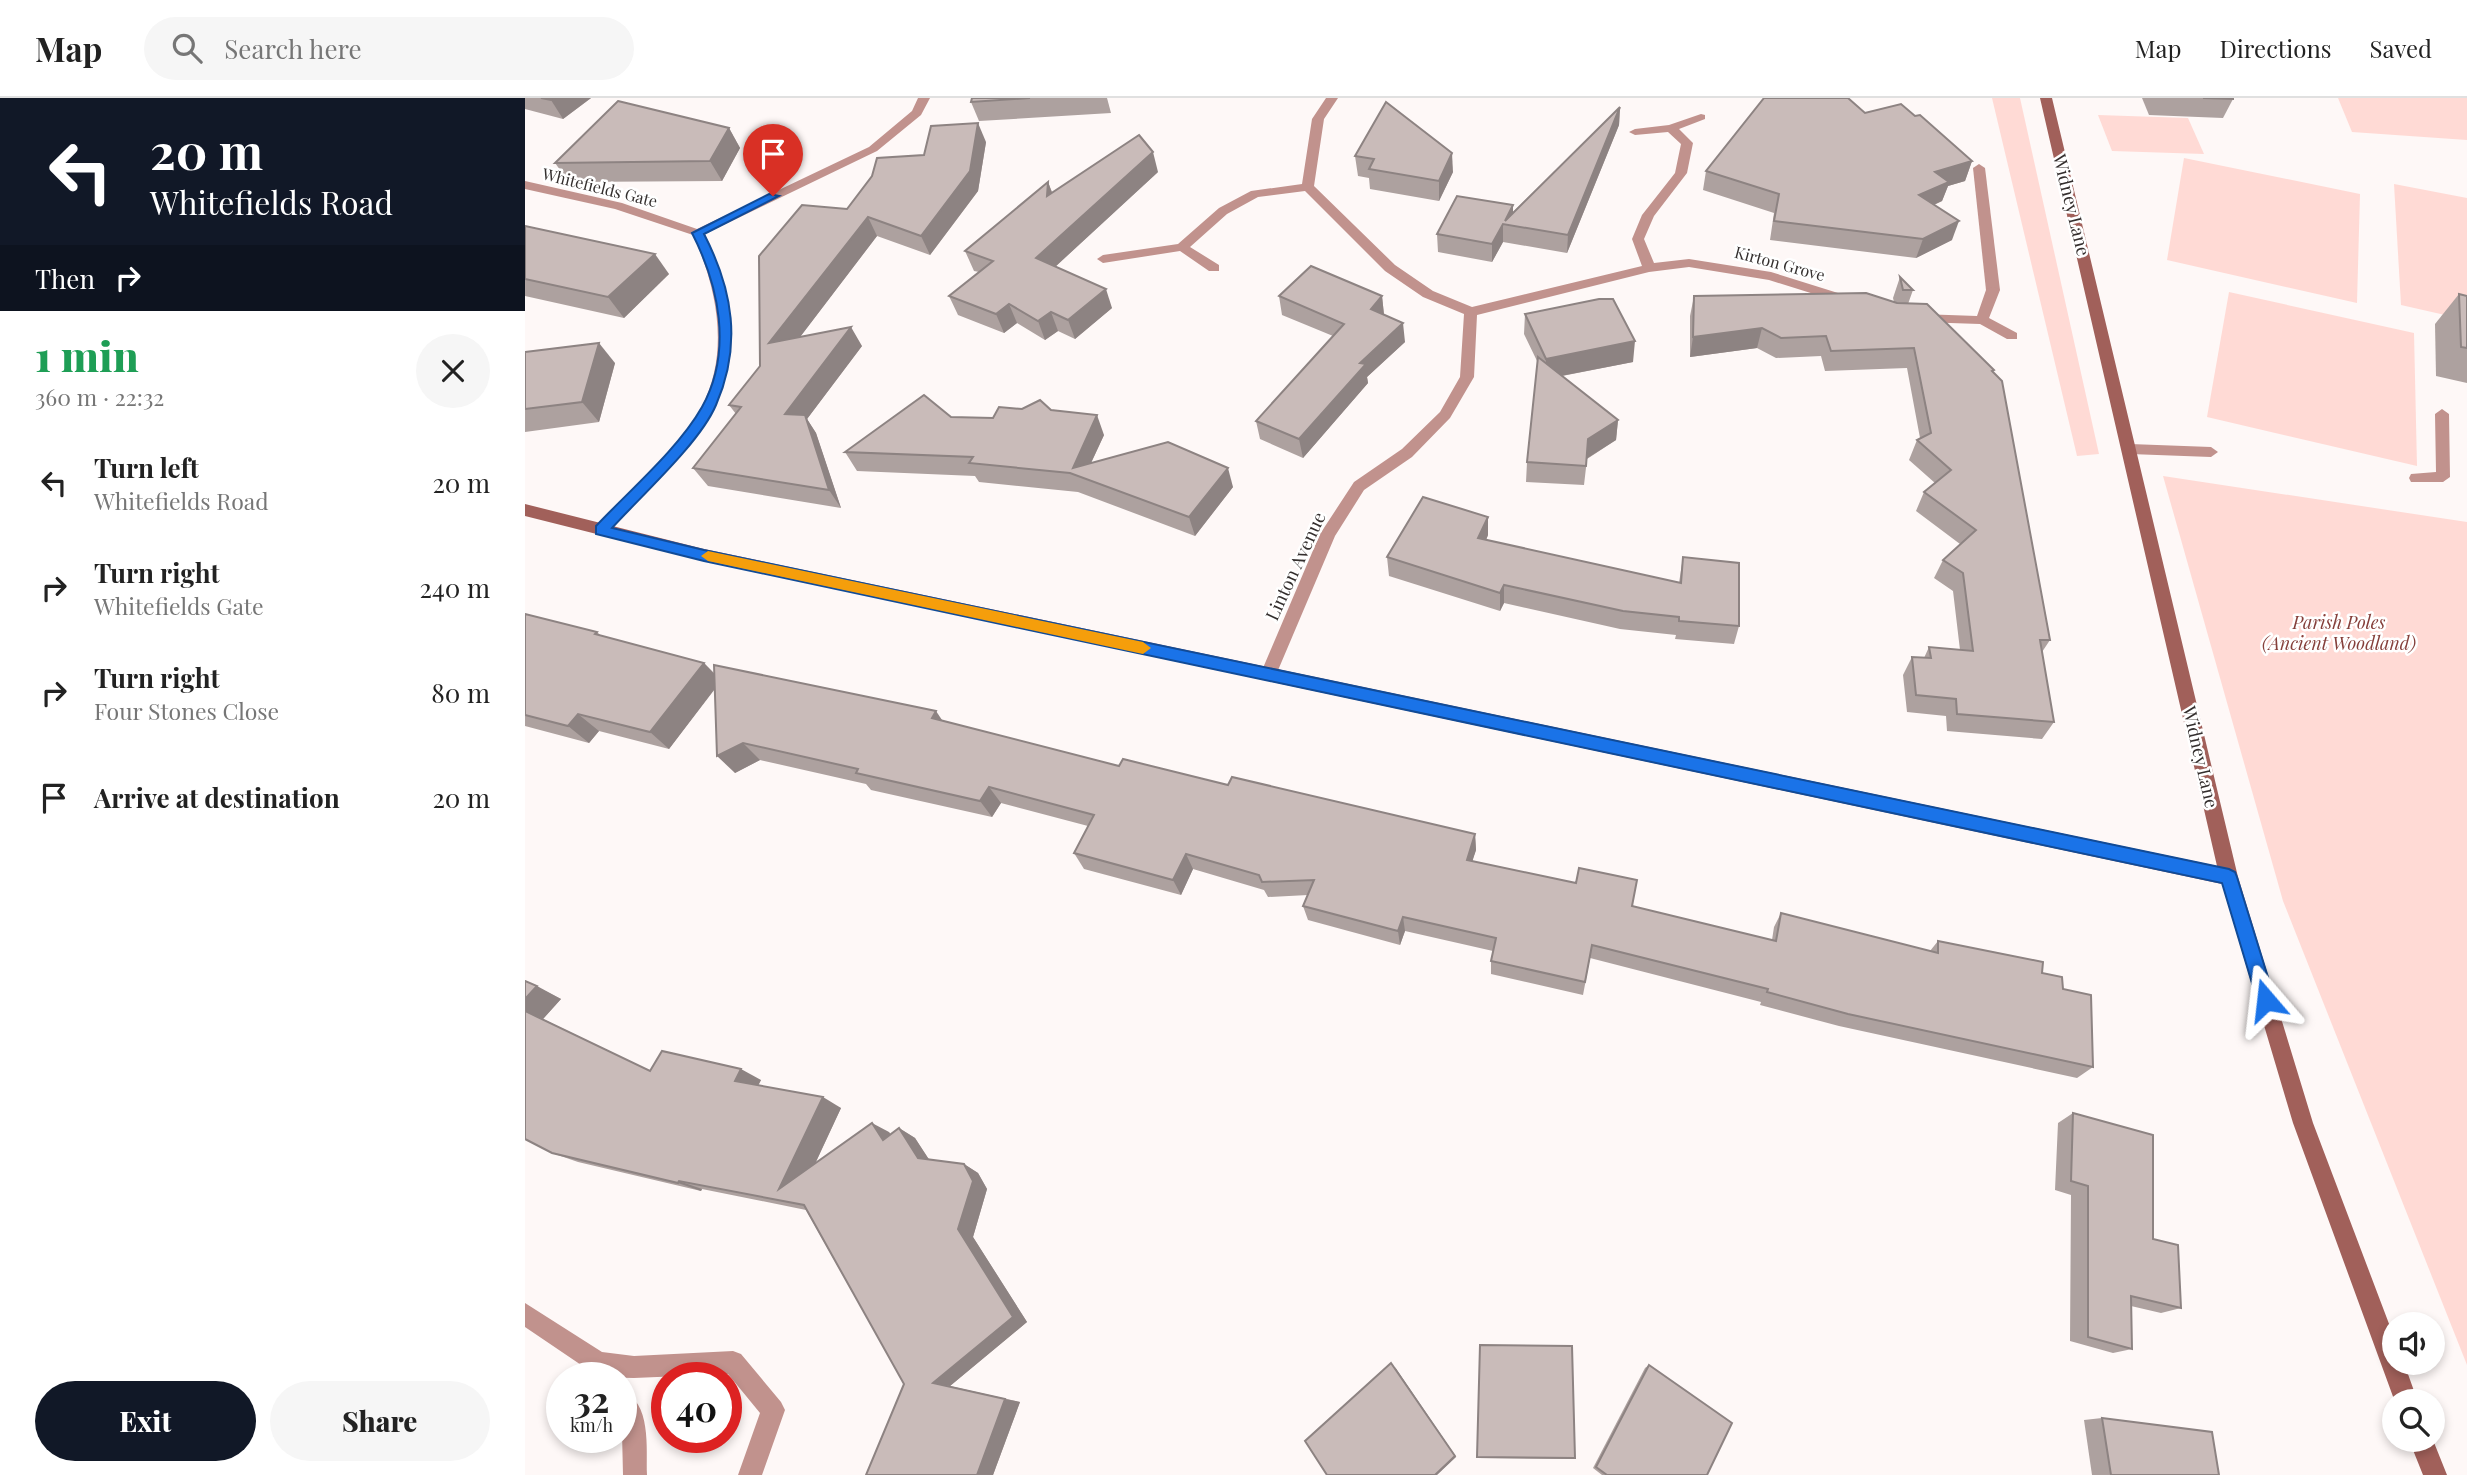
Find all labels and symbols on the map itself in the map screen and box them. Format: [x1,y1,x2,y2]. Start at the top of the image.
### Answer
pin [743,124,803,196]
street label: Widney Lane [2048,151,2096,258]
street label: Whitefields Gate [539,162,660,211]
street label: Kirton Grove [1732,241,1828,285]
street label: Linton Avenue [1259,508,1331,624]
park label: Parish Poles (Ancient Woodland) [2262,610,2416,655]
street label: Widney Lane [2177,703,2224,810]
position arrow [2229,963,2303,1037]
speed limit sign: 40 [651,1362,742,1453]

